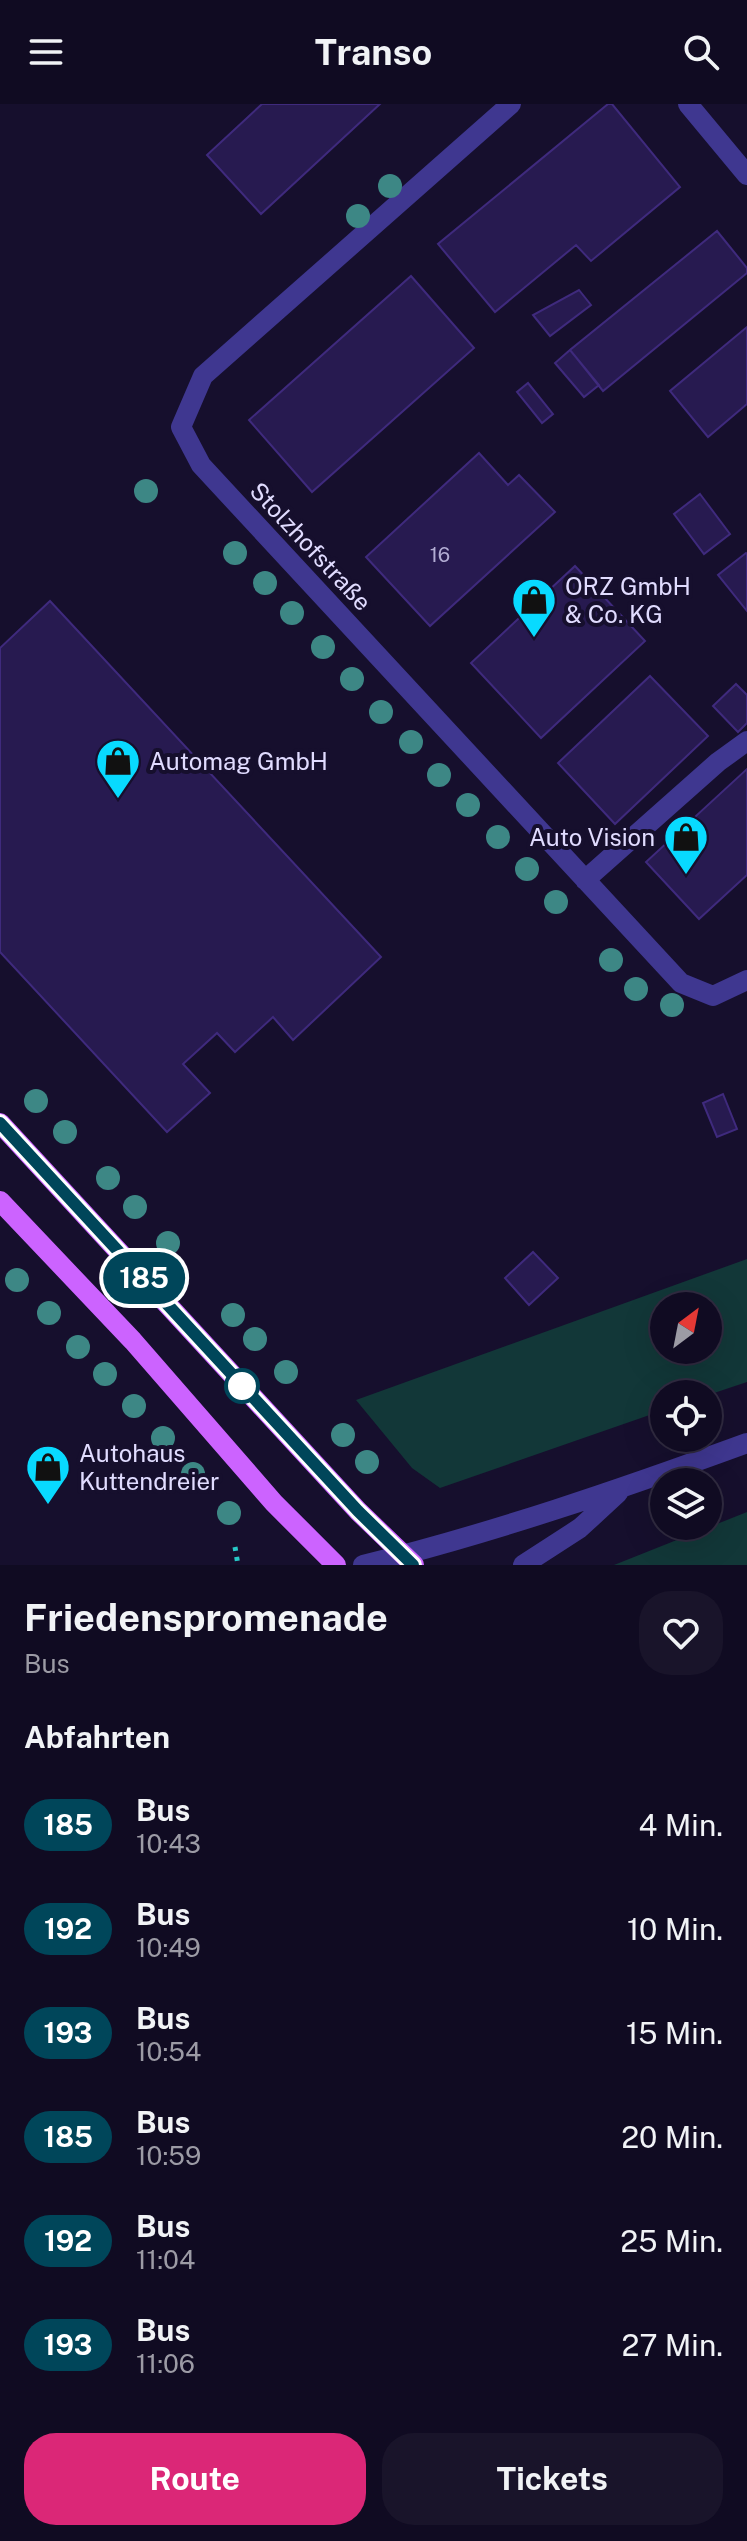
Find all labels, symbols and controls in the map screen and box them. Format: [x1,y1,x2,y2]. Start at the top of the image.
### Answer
icon: menu [24,30,68,74]
icon: search [679,30,723,74]
text: Transo [315,31,432,73]
street label: Stolzhofstraße [245,476,377,616]
house number: 16 [430,543,450,567]
place label: ORZ GmbH & Co. KG [565,572,691,628]
shop icon: ORZ GmbH & Co. KG [510,576,558,639]
shop icon: Automag GmbH [94,737,142,800]
place label: Automag GmbH [149,747,328,775]
shop icon: Auto Vision [662,813,710,876]
place label: Auto Vision [529,823,655,851]
line badge: 185 [98,1252,190,1304]
text: 185 [119,1261,169,1294]
north arrow [650,1292,722,1364]
map controls [650,1292,722,1540]
unlabelled marker [225,1369,259,1403]
button: locate [650,1380,722,1452]
place label: Autohaus Kuttendreier [79,1439,219,1495]
shop icon: Autohaus Kuttendreier [24,1443,72,1506]
button: layers [650,1468,722,1540]
button: heart [639,1591,723,1675]
text: Friedenspromenade [24,1595,388,1640]
text: Bus [24,1648,70,1679]
text: Abfahrten [24,1719,170,1755]
text: Bus [136,1792,190,1828]
text: 4 Min. [639,1807,723,1843]
text: 185 [43,1808,93,1841]
text: 10:43 [136,1828,201,1859]
text: Bus [136,1896,190,1932]
text: 10 Min. [627,1911,723,1947]
text: 192 [44,1912,92,1945]
text: 10:49 [136,1932,201,1963]
text: Bus [136,2000,190,2036]
text: 15 Min. [626,2015,723,2051]
text: 193 [44,2016,92,2049]
text: 10:54 [136,2036,201,2067]
text: Bus [136,2104,190,2140]
text: 20 Min. [621,2119,723,2155]
text: 185 [43,2120,93,2153]
text: 10:59 [136,2140,201,2171]
text: Bus [136,2208,190,2244]
text: 25 Min. [620,2223,723,2259]
text: 192 [44,2224,92,2257]
text: 11:04 [136,2244,195,2275]
text: Bus [136,2312,190,2348]
text: 27 Min. [622,2327,723,2363]
text: 193 [44,2328,92,2361]
text: 11:06 [136,2348,195,2379]
button: Route [24,2433,366,2525]
button: Tickets [382,2433,723,2525]

